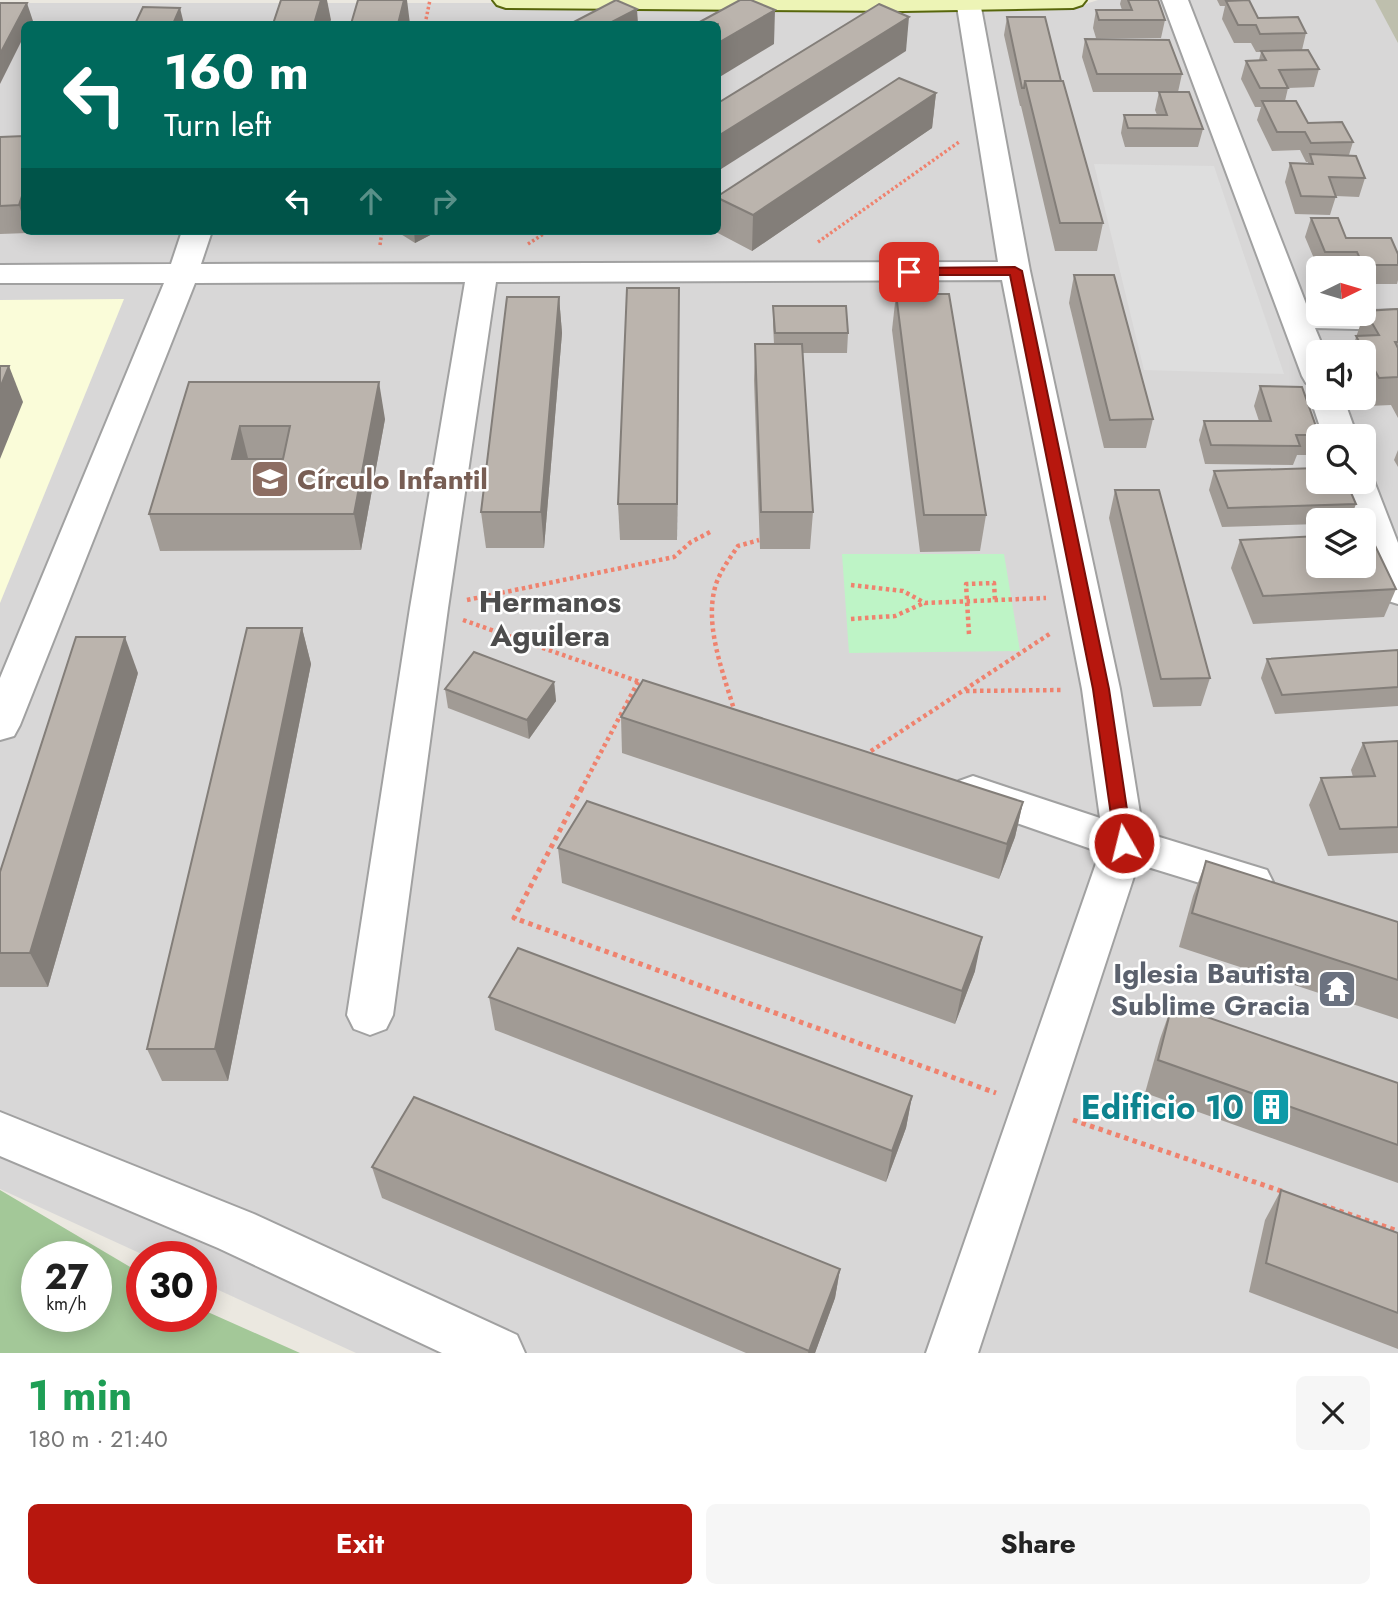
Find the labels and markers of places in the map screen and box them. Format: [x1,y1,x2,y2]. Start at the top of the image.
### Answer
pin [879,242,939,302]
school or university icon: Círculo Infantil [249,458,291,500]
place label: Círculo Infantil [297,459,488,500]
place label: Iglesia Bautista Sublime Gracia [1110,953,1310,1026]
temple icon: Iglesia Bautista Sublime Gracia [1316,968,1358,1010]
place label: Edificio 10 [1081,1084,1244,1131]
building icon: Edificio 10 [1250,1086,1292,1128]

